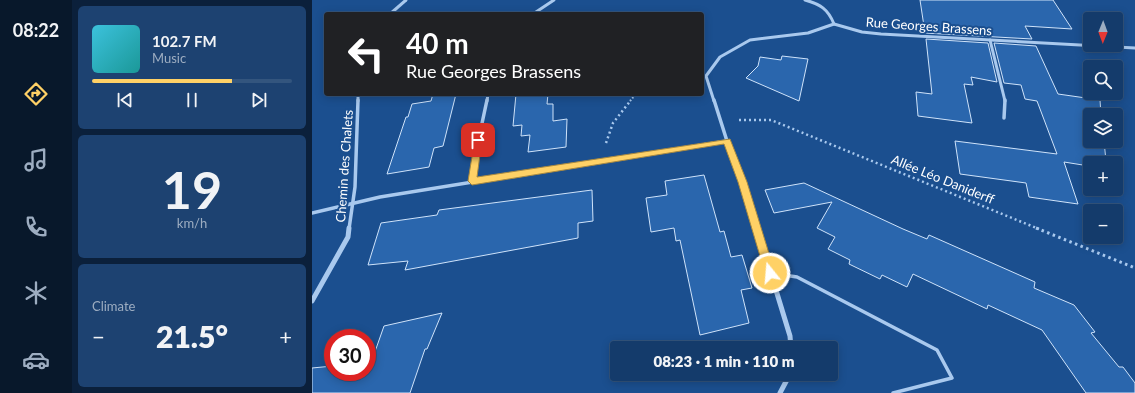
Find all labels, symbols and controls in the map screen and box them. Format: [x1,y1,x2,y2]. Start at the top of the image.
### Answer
north arrow [1083,12,1123,52]
map controls [1083,12,1123,244]
street label: Rue Georges Brassens [865,14,993,38]
text: 08:22 [13,19,59,41]
text: 40 m [406,26,469,60]
icon: left [340,28,392,80]
text: 102.7 FM [152,32,217,50]
text: Music [152,50,186,66]
text: Rue Georges Brassens [406,60,581,82]
button: search [1083,60,1123,100]
icon: directions [22,80,50,108]
icon: previous [114,89,136,111]
icon: pause [181,89,203,111]
icon: next [248,89,270,111]
button: layers [1083,108,1123,148]
street label: Chemin des Chalets [332,109,356,223]
pin [461,123,495,157]
icon: arrive [467,129,489,151]
icon: music [22,146,50,174]
street label: Allée Léo Daniderff [889,151,997,207]
button: + [1083,156,1123,196]
text: 19 [162,158,222,220]
button: − [1083,204,1123,244]
icon: phone [22,213,50,241]
text: km/h [177,215,207,231]
position arrow [749,252,791,294]
icon: climate [22,279,50,307]
text: Climate [92,298,135,314]
text: 21.5° [156,318,228,354]
text: − [92,323,105,350]
text: + [279,323,292,350]
speed limit sign: 30 [324,329,376,381]
icon: car [22,346,50,374]
text: 08:23 · 1 min · 110 m [653,352,795,370]

